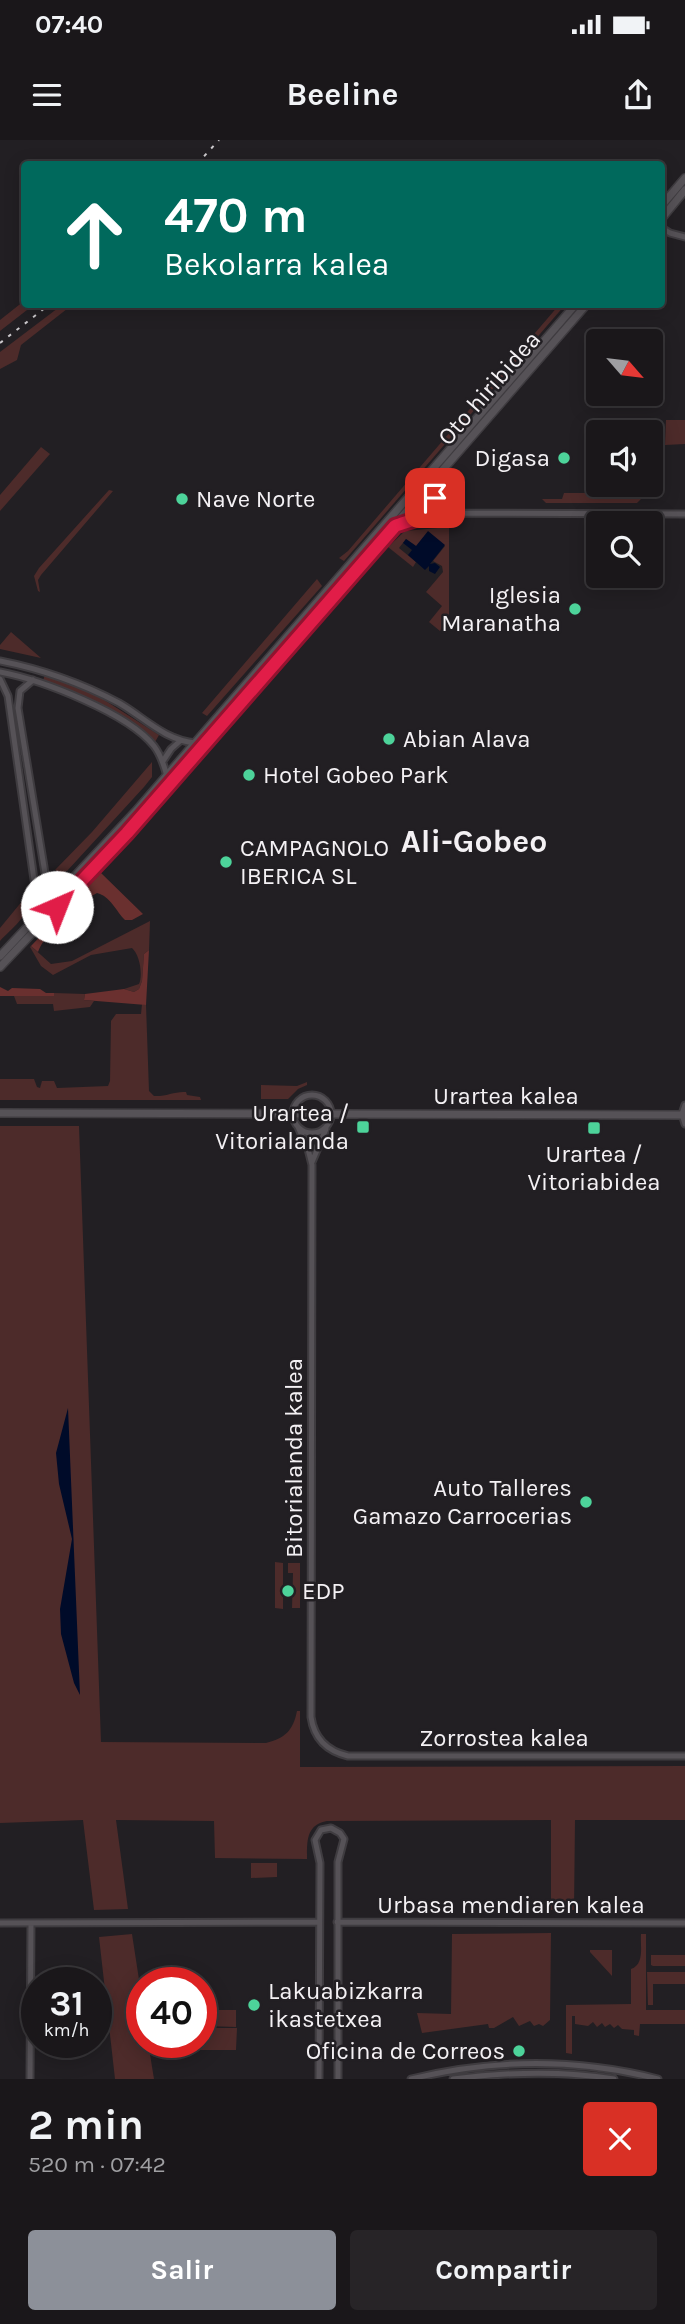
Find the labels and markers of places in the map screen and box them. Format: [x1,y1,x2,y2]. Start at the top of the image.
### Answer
place label: Digasa [474,444,550,472]
marker: Digasa [556,450,572,466]
pin [405,468,465,528]
place label: Nave Norte [196,485,315,513]
marker: Nave Norte [174,491,190,507]
place label: Iglesia Maranatha [441,581,561,637]
marker: Iglesia Maranatha [567,601,583,617]
place label: Abian Alava [403,725,531,753]
marker: Abian Alava [381,731,397,747]
place label: Hotel Gobeo Park [263,761,449,789]
marker: Hotel Gobeo Park [241,767,257,783]
place label: CAMPAGNOLO IBERICA SL [240,834,389,890]
marker: CAMPAGNOLO IBERICA SL [218,854,234,870]
place label: Urartea / Vitorialanda [215,1099,349,1155]
marker: Urartea / Vitorialanda [355,1119,371,1135]
marker: Urartea / Vitoriabidea [586,1120,602,1136]
place label: Urartea / Vitoriabidea [528,1140,660,1196]
place label: Auto Talleres Gamazo Carrocerias [353,1474,572,1530]
marker: Auto Talleres Gamazo Carrocerias [578,1494,594,1510]
place label: EDP [302,1577,345,1605]
marker: EDP [280,1583,296,1599]
place label: Lakuabizkarra ikastetxea [268,1977,424,2033]
marker: Lakuabizkarra ikastetxea [246,1997,262,2013]
place label: Oficina de Correos [306,2037,505,2065]
marker: Oficina de Correos [511,2043,527,2059]

